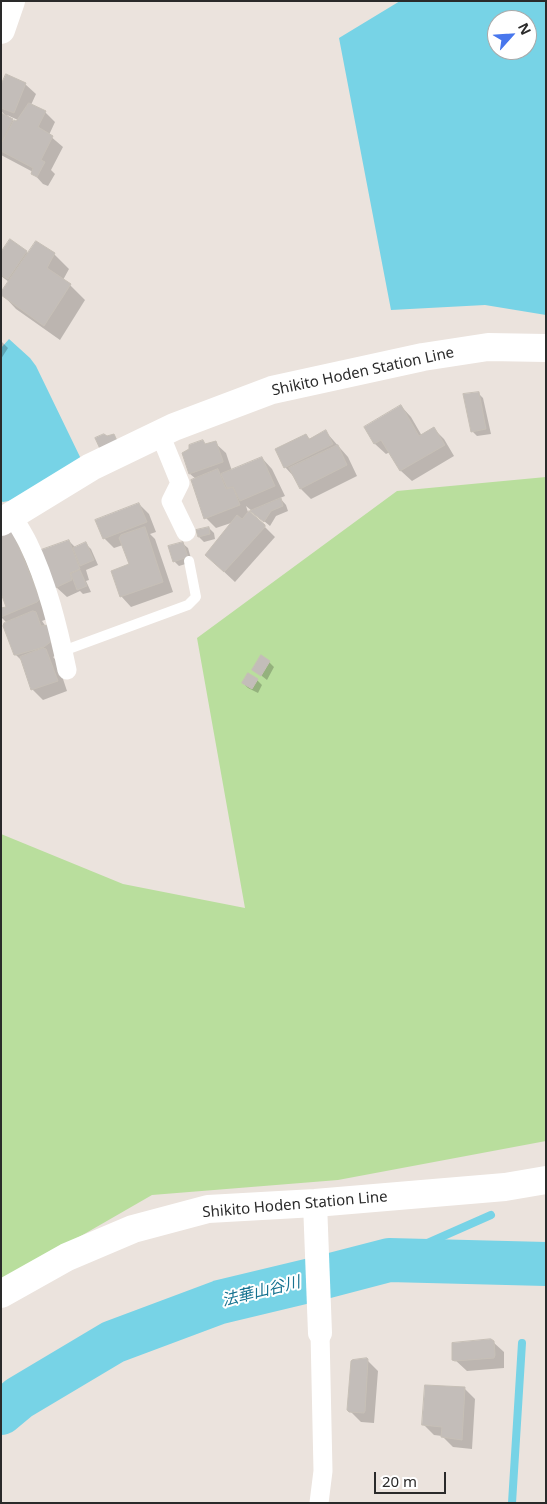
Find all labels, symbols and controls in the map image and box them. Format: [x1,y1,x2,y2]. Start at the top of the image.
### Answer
north arrow [487,10,537,60]
text: N [514,19,536,38]
street label: Shikito Hoden Station Line [270,344,456,400]
street label: Shikito Hoden Station Line [202,1188,388,1222]
water label: 法華山谷川 [220,1273,302,1311]
scale bar [377,1462,450,1494]
text: 20 m [382,1471,417,1491]

